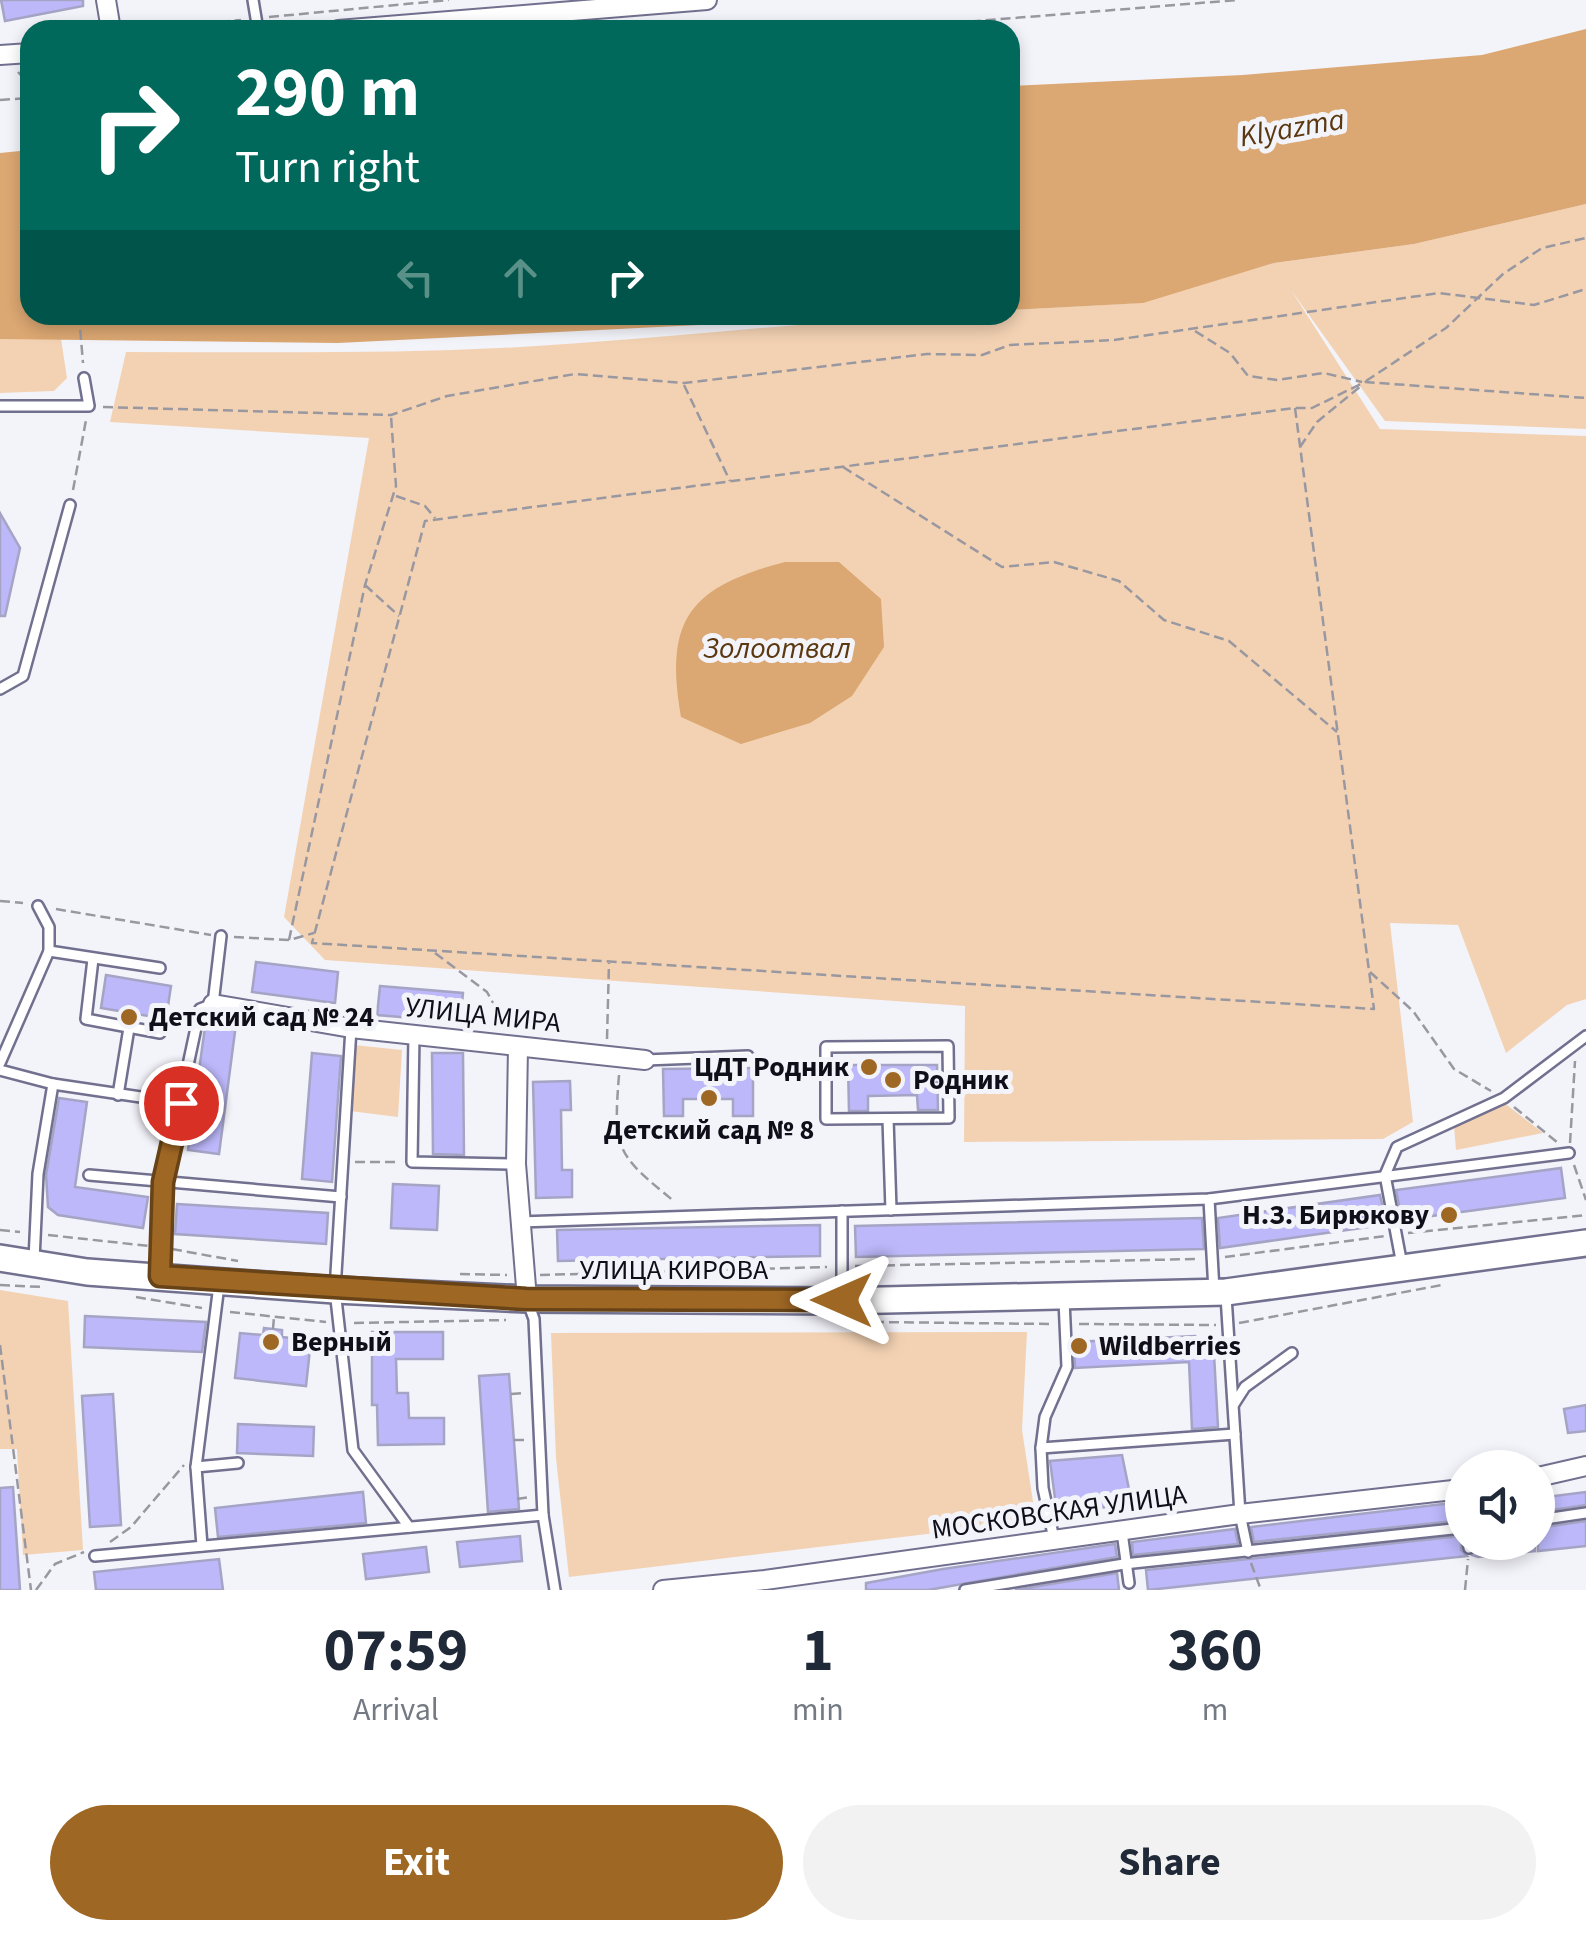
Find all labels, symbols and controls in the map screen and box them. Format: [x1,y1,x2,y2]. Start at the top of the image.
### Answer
text: 290 m [235,43,420,143]
icon: right [70,60,200,190]
water label: Klyazma [1236,98,1348,158]
text: Turn right [235,136,420,200]
icon: left [388,250,443,305]
icon: ahead [493,250,548,305]
icon: right [598,250,653,305]
water label: Золоотвал [703,627,851,670]
street label: УЛИЦА МИРА [403,987,563,1043]
place label: Детский сад № 24 [149,997,374,1037]
marker: Детский сад № 24 [118,1006,140,1028]
place label: ЦДТ Родник [694,1047,850,1087]
marker: ЦДТ Родник [858,1056,880,1078]
place label: Родник [913,1060,1010,1100]
pin [139,1061,224,1146]
marker: Родник [882,1069,904,1091]
icon: arrive [154,1076,209,1131]
marker: Детский сад № 8 [698,1087,720,1109]
place label: Детский сад № 8 [604,1110,814,1150]
place label: Н.З. Бирюкову [1242,1195,1429,1235]
marker: Н.З. Бирюкову [1438,1204,1460,1226]
position arrow [790,1248,894,1352]
street label: УЛИЦА КИРОВА [580,1250,769,1290]
place label: Верный [291,1322,392,1362]
place label: Wildberries [1099,1326,1241,1366]
marker: Верный [260,1331,282,1353]
marker: Wildberries [1068,1335,1090,1357]
map controls [1445,1450,1555,1560]
button: sound [1445,1450,1555,1560]
street label: МОСКОВСКАЯ УЛИЦА [929,1474,1190,1550]
text: 07:59 [324,1609,468,1694]
text: 1 [802,1609,834,1694]
text: 360 [1167,1609,1262,1694]
text: Arrival [353,1687,439,1733]
text: min [792,1687,844,1733]
text: m [1202,1687,1228,1733]
button: Exit [50,1805,783,1920]
button: Share [803,1805,1536,1920]

